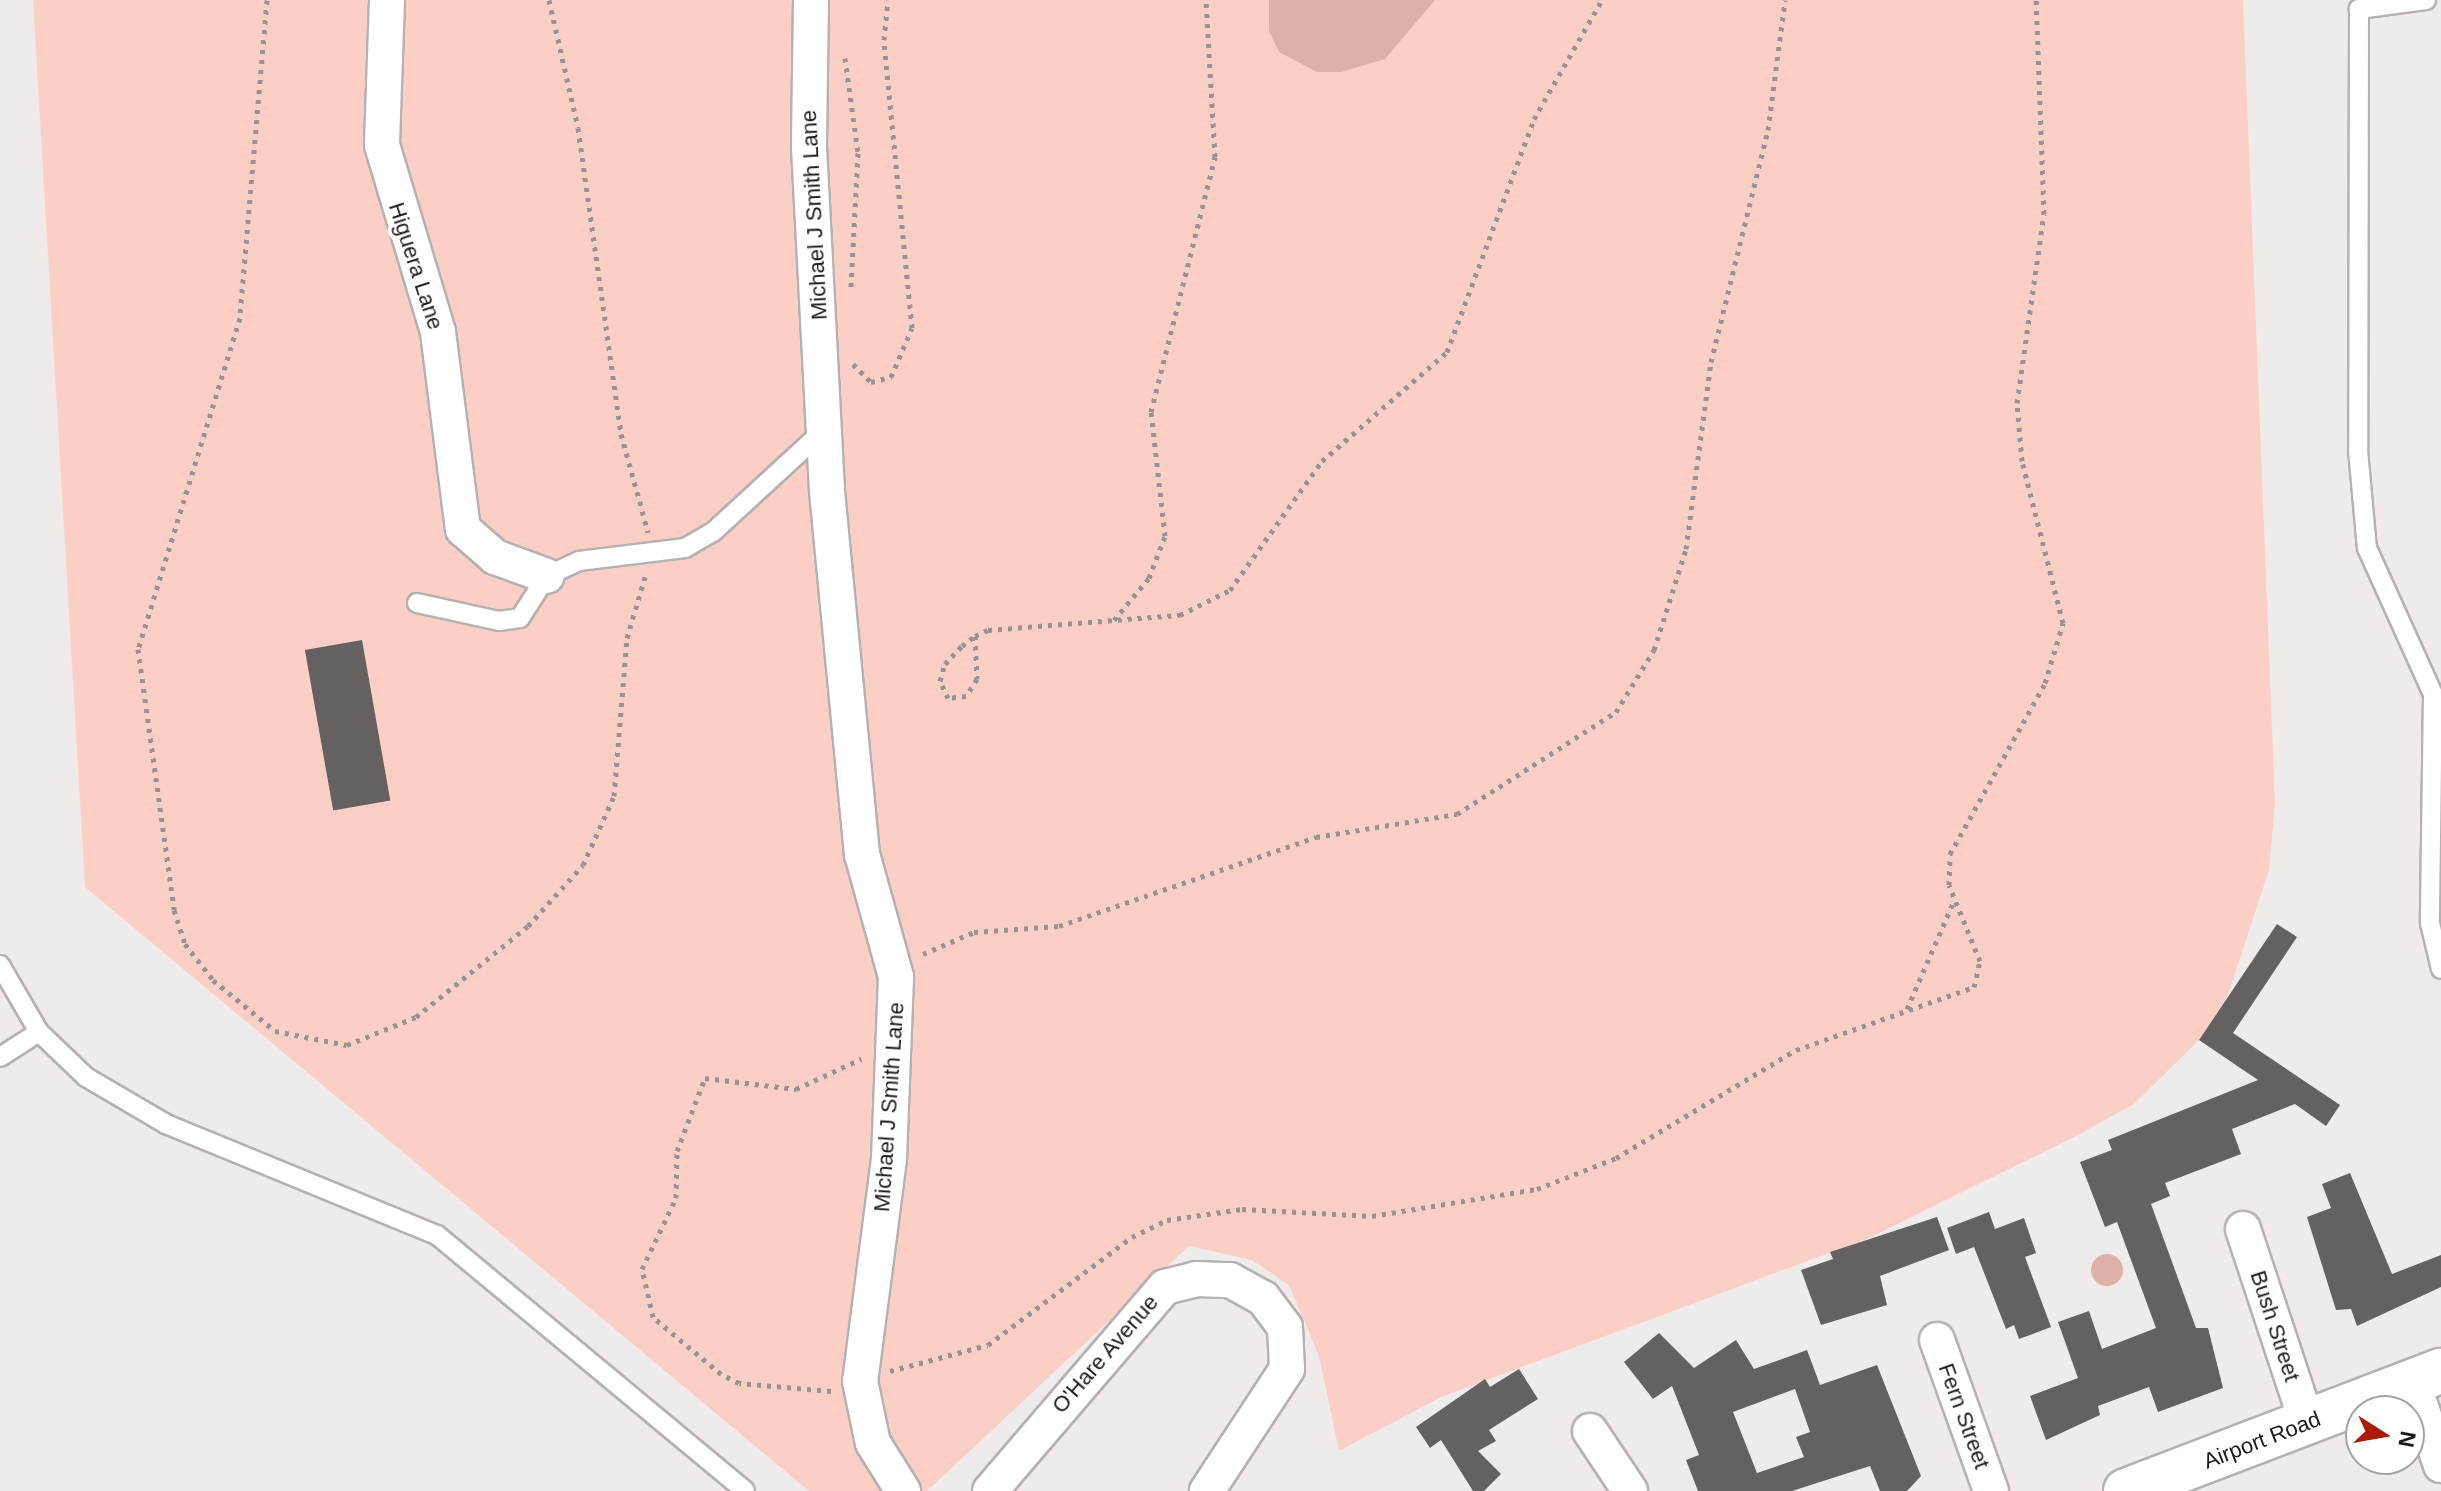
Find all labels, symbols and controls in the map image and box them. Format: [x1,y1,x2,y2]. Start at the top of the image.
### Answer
street label: Michael J Smith Lane [795,109,833,321]
street label: Higuera Lane [383,199,449,333]
street label: Michael J Smith Lane [868,1001,910,1213]
street label: Bush Street [2245,1267,2305,1385]
street label: O'Hare Avenue [1046,1289,1164,1419]
street label: Fern Street [1933,1360,1995,1472]
north arrow [2345,1395,2425,1475]
street label: Airport Road [2200,1406,2324,1474]
text: N [2393,1429,2421,1449]

